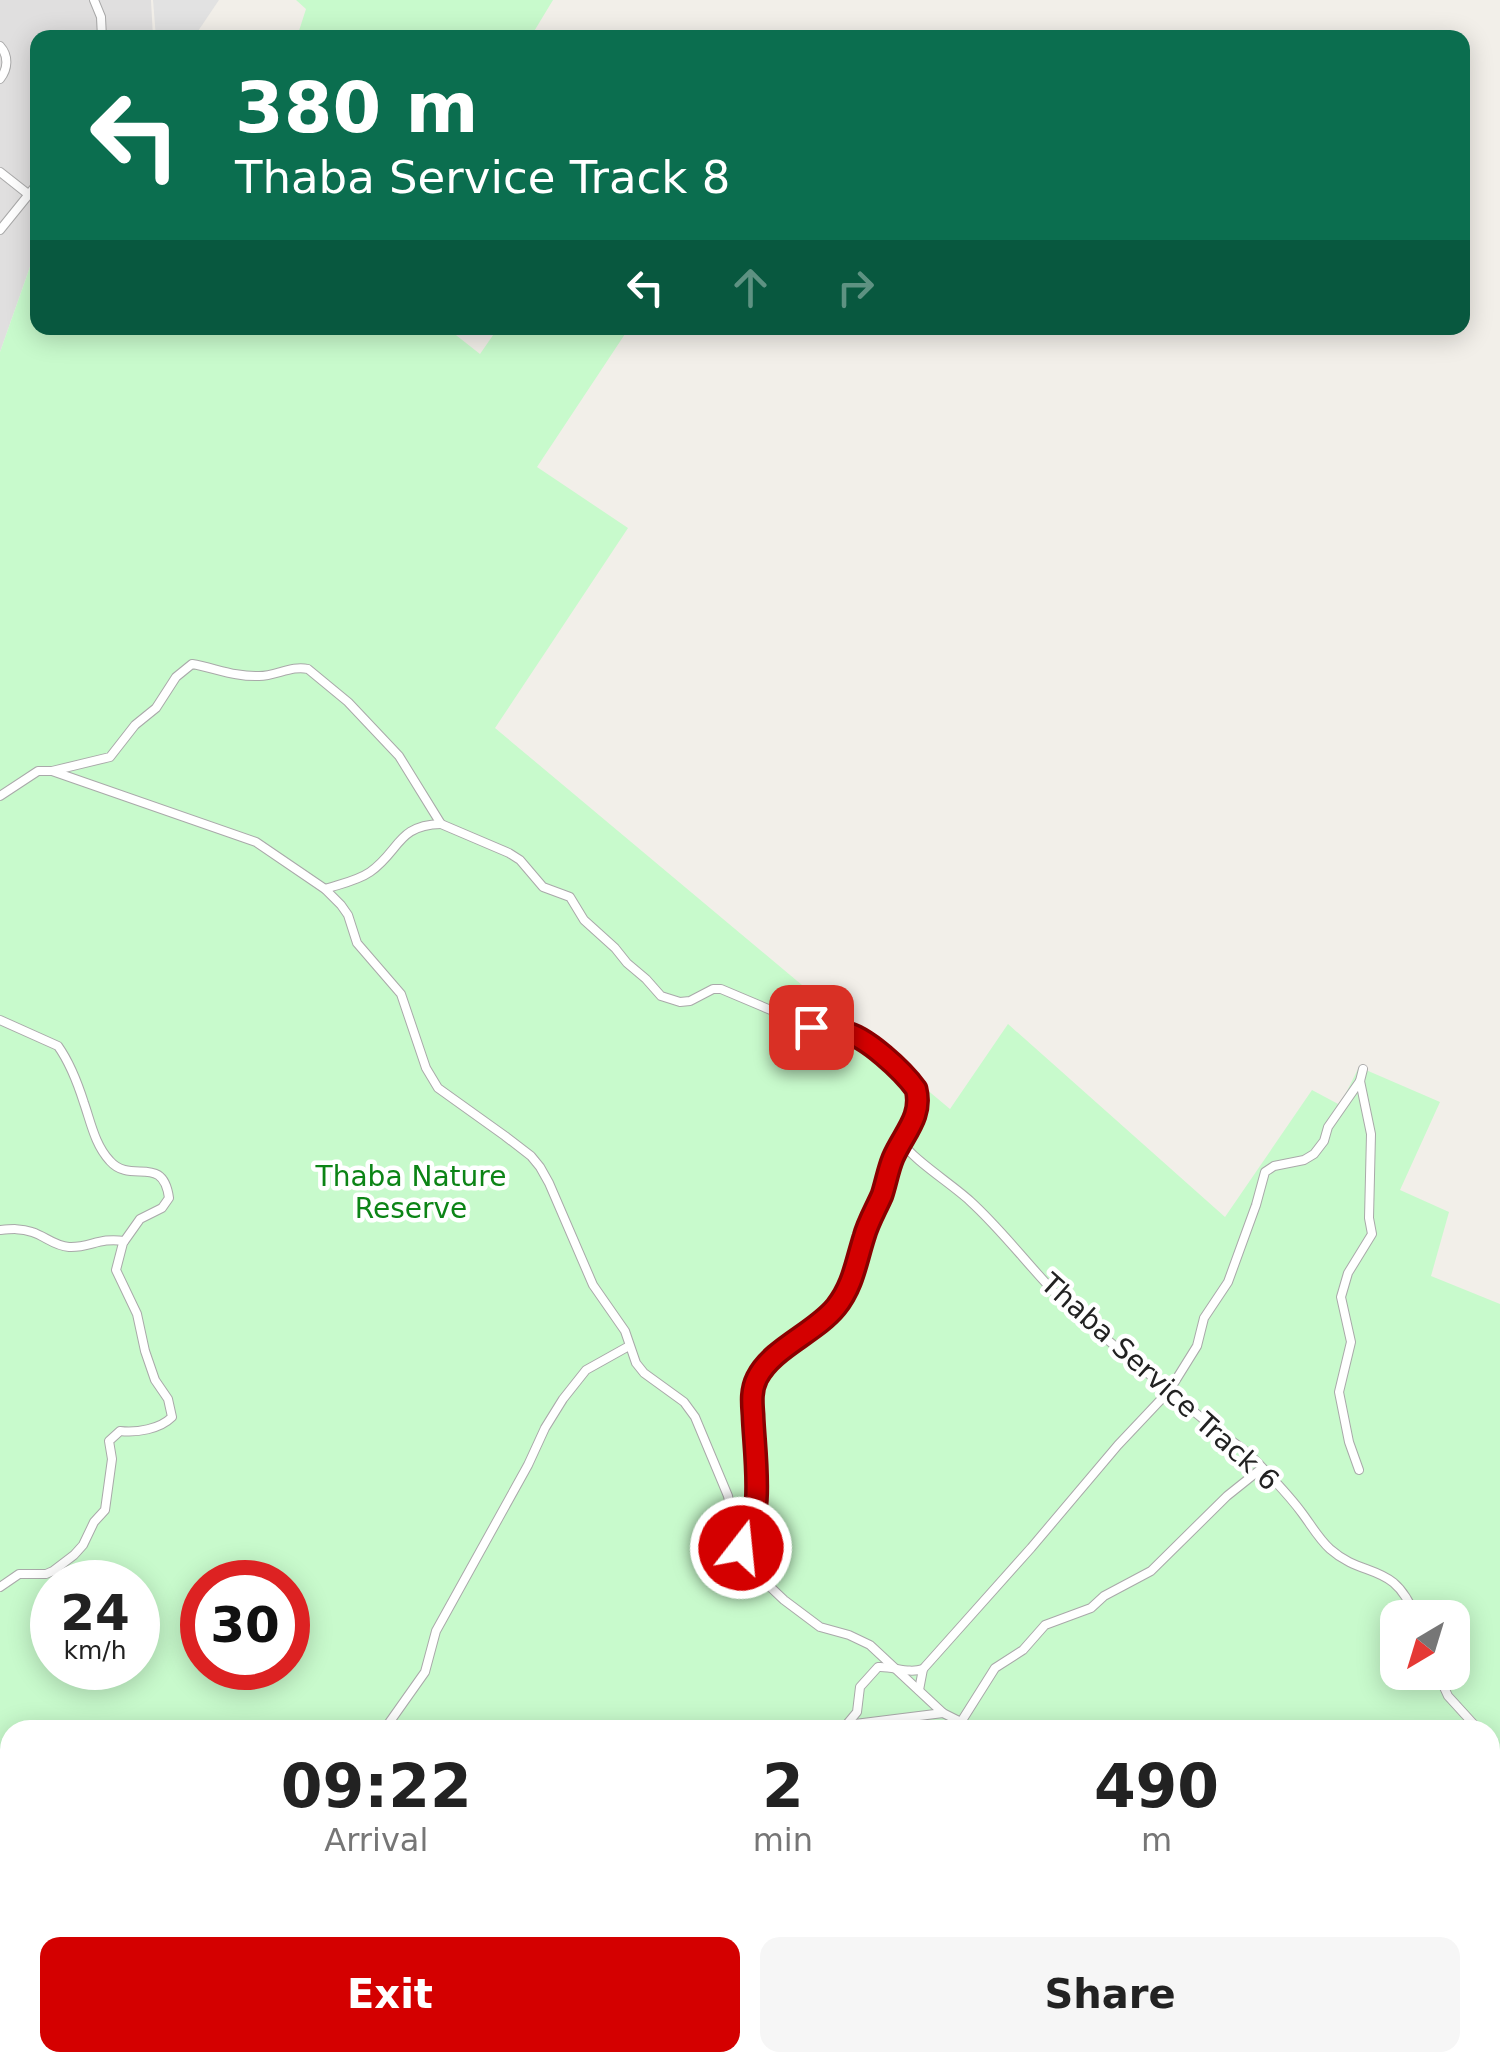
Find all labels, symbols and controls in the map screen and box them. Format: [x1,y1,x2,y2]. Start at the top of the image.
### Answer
text: 380 m [235,67,478,149]
icon: left [70,70,200,200]
text: Thaba Service Track 8 [235,151,730,204]
icon: left [618,260,673,315]
icon: ahead [723,260,778,315]
icon: right [828,260,883,315]
pin [769,985,854,1070]
icon: arrive [784,1000,839,1055]
park label: Thaba Nature Reserve [315,1160,506,1225]
street label: Thaba Service Track 6 [1034,1266,1286,1497]
position arrow [689,1496,793,1600]
speed limit sign: 30 [180,1560,310,1690]
text: 24 [60,1584,130,1642]
north arrow [1380,1600,1470,1690]
map controls [1380,1600,1470,1690]
text: km/h [63,1636,127,1665]
text: 09:22 [281,1751,472,1821]
text: 2 [762,1751,804,1821]
text: 490 [1094,1751,1219,1821]
text: Arrival [324,1821,428,1859]
text: min [753,1821,813,1859]
text: m [1141,1821,1172,1859]
button: Exit [40,1937,740,2052]
button: Share [760,1937,1460,2052]

